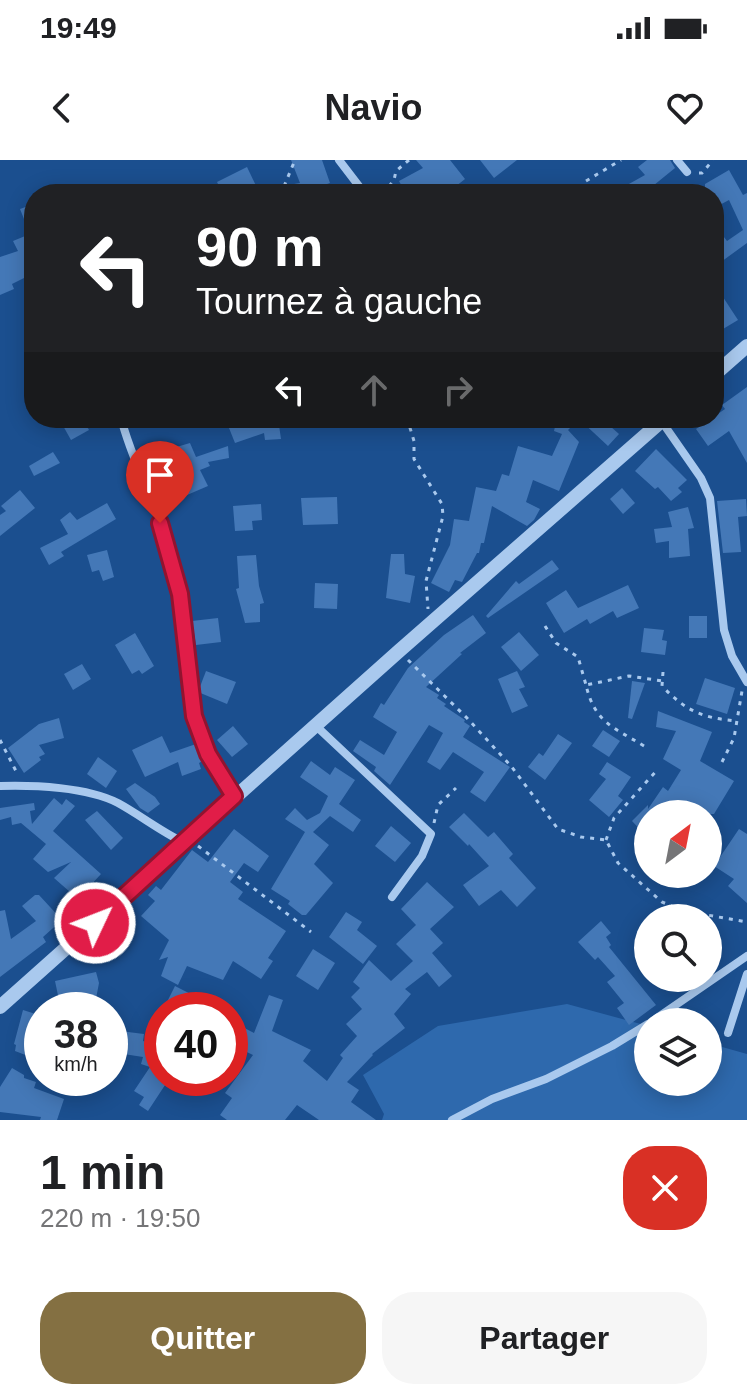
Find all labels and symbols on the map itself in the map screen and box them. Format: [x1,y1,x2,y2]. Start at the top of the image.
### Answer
pin [126,441,194,523]
north arrow [634,800,722,888]
position arrow [53,881,137,965]
speed limit sign: 40 [144,992,248,1096]

